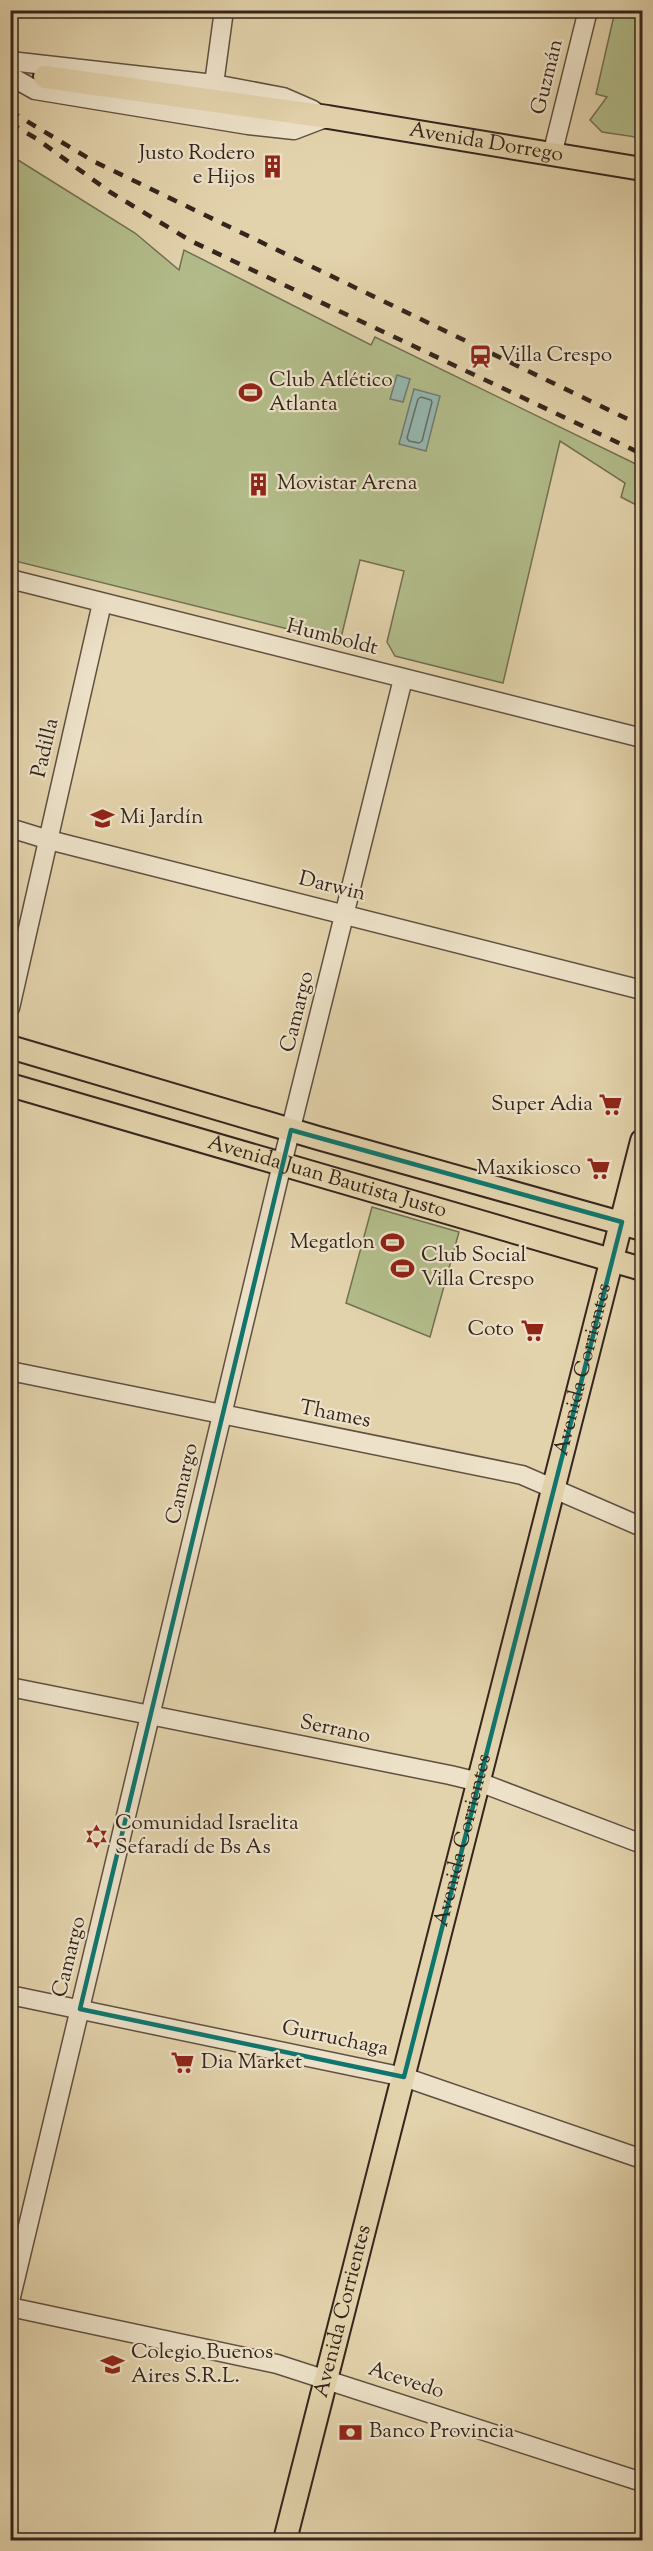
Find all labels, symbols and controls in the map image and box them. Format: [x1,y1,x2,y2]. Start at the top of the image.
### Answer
street label: Guzmán [524,36,572,118]
street label: Avenida Dorrego [407,116,565,171]
place label: Justo Rodero e Hijos [138,139,255,193]
building icon: Justo Rodero e Hijos [260,153,286,179]
place label: Villa Crespo [499,341,612,371]
station icon: Villa Crespo [468,343,494,369]
place label: Club Atlético Atlanta [269,366,393,420]
sports icon: Club Atlético Atlanta [238,380,264,406]
place label: Movistar Arena [277,469,418,499]
building icon: Movistar Arena [246,471,272,497]
street label: Humboldt [283,612,381,664]
street label: Padilla [25,715,67,781]
place label: Mi Jardín [120,803,203,833]
school or university icon: Mi Jardín [89,805,115,831]
street label: Darwin [295,864,369,910]
street label: Camargo [273,968,323,1056]
place label: Super Adia [491,1090,593,1120]
supermarket icon: Super Adia [598,1092,624,1118]
street label: Avenida Juan Bautista Justo [204,1128,450,1226]
place label: Maxikiosco [477,1154,581,1184]
supermarket icon: Maxikiosco [586,1156,612,1182]
place label: Megatlon [290,1228,375,1258]
sports icon: Megatlon [380,1230,406,1256]
place label: Club Social Villa Crespo [421,1241,534,1295]
sports icon: Club Social Villa Crespo [390,1255,416,1281]
street label: Avenida Corrientes [547,1280,620,1459]
place label: Coto [468,1315,514,1345]
supermarket icon: Coto [519,1317,545,1343]
street label: Thames [297,1393,373,1437]
street label: Camargo [159,1440,207,1528]
street label: Serrano [297,1708,373,1752]
street label: Avenida Corrientes [427,1751,500,1930]
place label: Comunidad Israelita Sefaradí de Bs As [115,1809,299,1863]
synagogue icon: Comunidad Israelita Sefaradí de Bs As [84,1823,110,1849]
street label: Camargo [45,1913,95,2001]
street label: Gurruchaga [279,2013,391,2065]
place label: Dia Market [201,2048,302,2078]
supermarket icon: Dia Market [170,2050,196,2076]
street label: Avenida Corrientes [307,2222,380,2401]
place label: Colegio Buenos Aires S.R.L. [131,2338,273,2392]
school or university icon: Colegio Buenos Aires S.R.L. [100,2352,126,2378]
street label: Acevedo [364,2355,448,2407]
place label: Banco Provincia [369,2417,514,2447]
bank icon: Banco Provincia [338,2419,364,2445]

